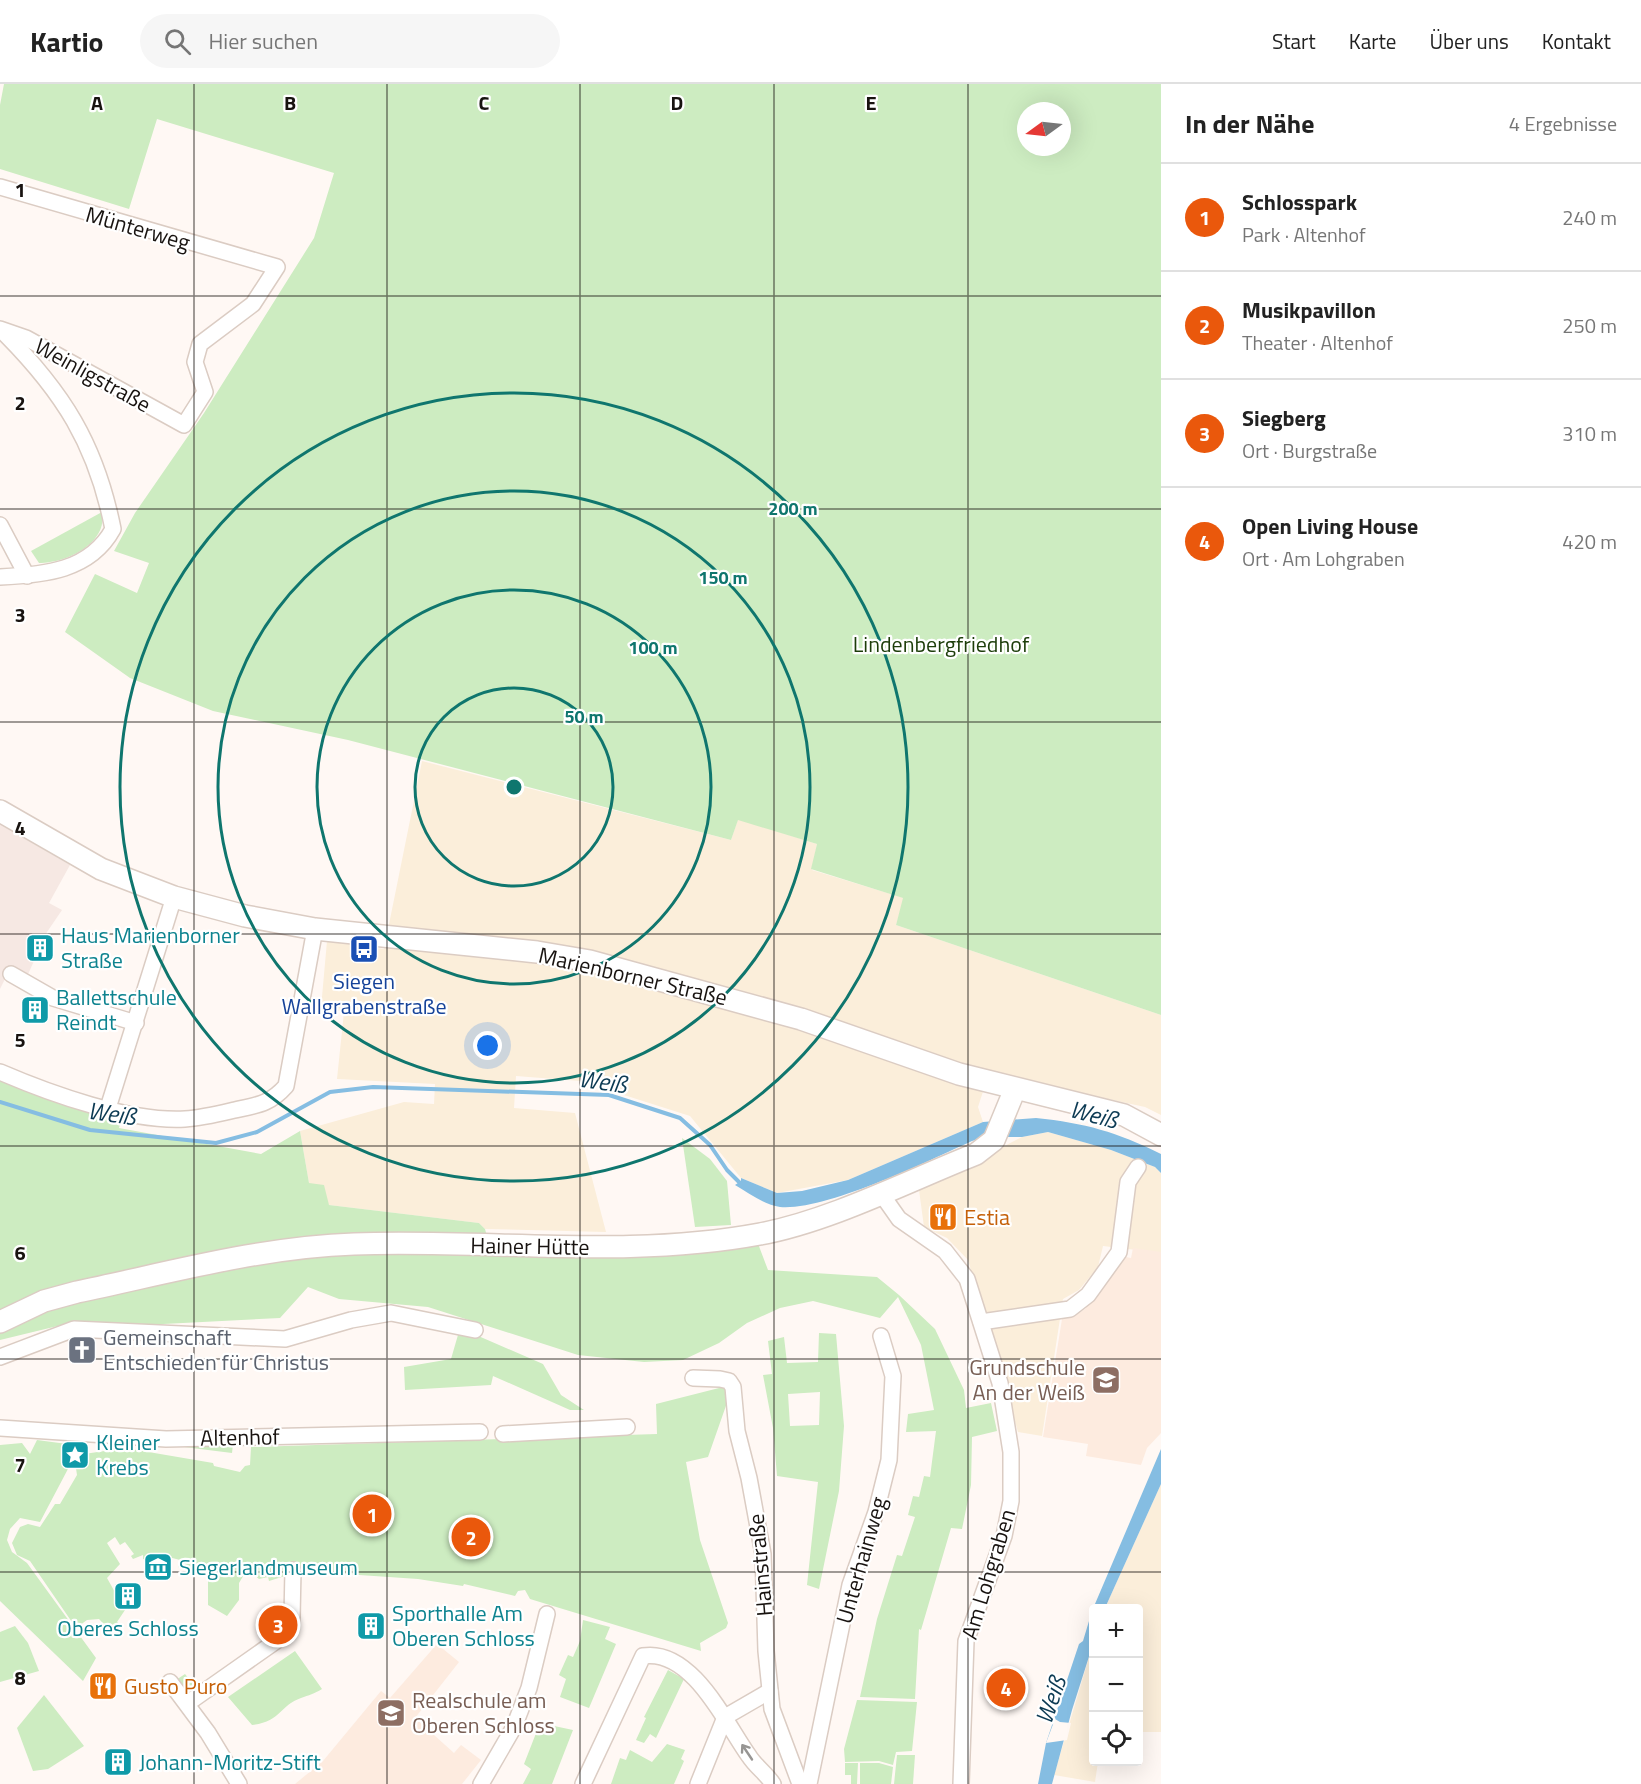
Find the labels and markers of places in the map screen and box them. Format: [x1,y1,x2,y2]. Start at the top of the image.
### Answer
centre of rings [504,777,524,797]
place label: Haus Marienborner Straße [61,918,240,977]
building icon: Haus Marienborner Straße [24,932,56,964]
bus stop icon: Siegen Wallgrabenstraße [348,933,380,965]
place label: Siegen Wallgrabenstraße [281,964,447,1023]
place label: Ballettschule Reindt [56,980,177,1039]
building icon: Ballettschule Reindt [19,994,51,1026]
place label: Estia [964,1200,1010,1234]
restaurant icon: Estia [927,1201,959,1233]
place label: Gemeinschaft Entschieden für Christus [103,1320,329,1379]
church icon: Gemeinschaft Entschieden für Christus [66,1334,98,1366]
place label: Grundschule An der Weiß [969,1350,1085,1409]
school or university icon: Grundschule An der Weiß [1090,1364,1122,1396]
place label: Kleiner Krebs [96,1425,160,1484]
place icon: Kleiner Krebs [59,1439,91,1471]
pin: 1 [352,1492,392,1536]
pin: 2 [452,1514,490,1560]
place label: Siegerlandmuseum [179,1550,358,1584]
museum icon: Siegerlandmuseum [142,1551,174,1583]
building icon: Oberes Schloss [112,1580,144,1612]
place label: Sporthalle Am Oberen Schloss [392,1596,535,1655]
pin: 3 [258,1602,298,1648]
building icon: Sporthalle Am Oberen Schloss [355,1610,387,1642]
place label: Oberes Schloss [57,1611,199,1645]
pin: 4 [986,1666,1026,1710]
place label: Gusto Puro [124,1669,227,1703]
restaurant icon: Gusto Puro [87,1670,119,1702]
place label: Realschule am Oberen Schloss [412,1683,555,1742]
school or university icon: Realschule am Oberen Schloss [375,1697,407,1729]
place label: Johann-Moritz-Stift [139,1745,321,1779]
building icon: Johann-Moritz-Stift [102,1746,134,1778]

